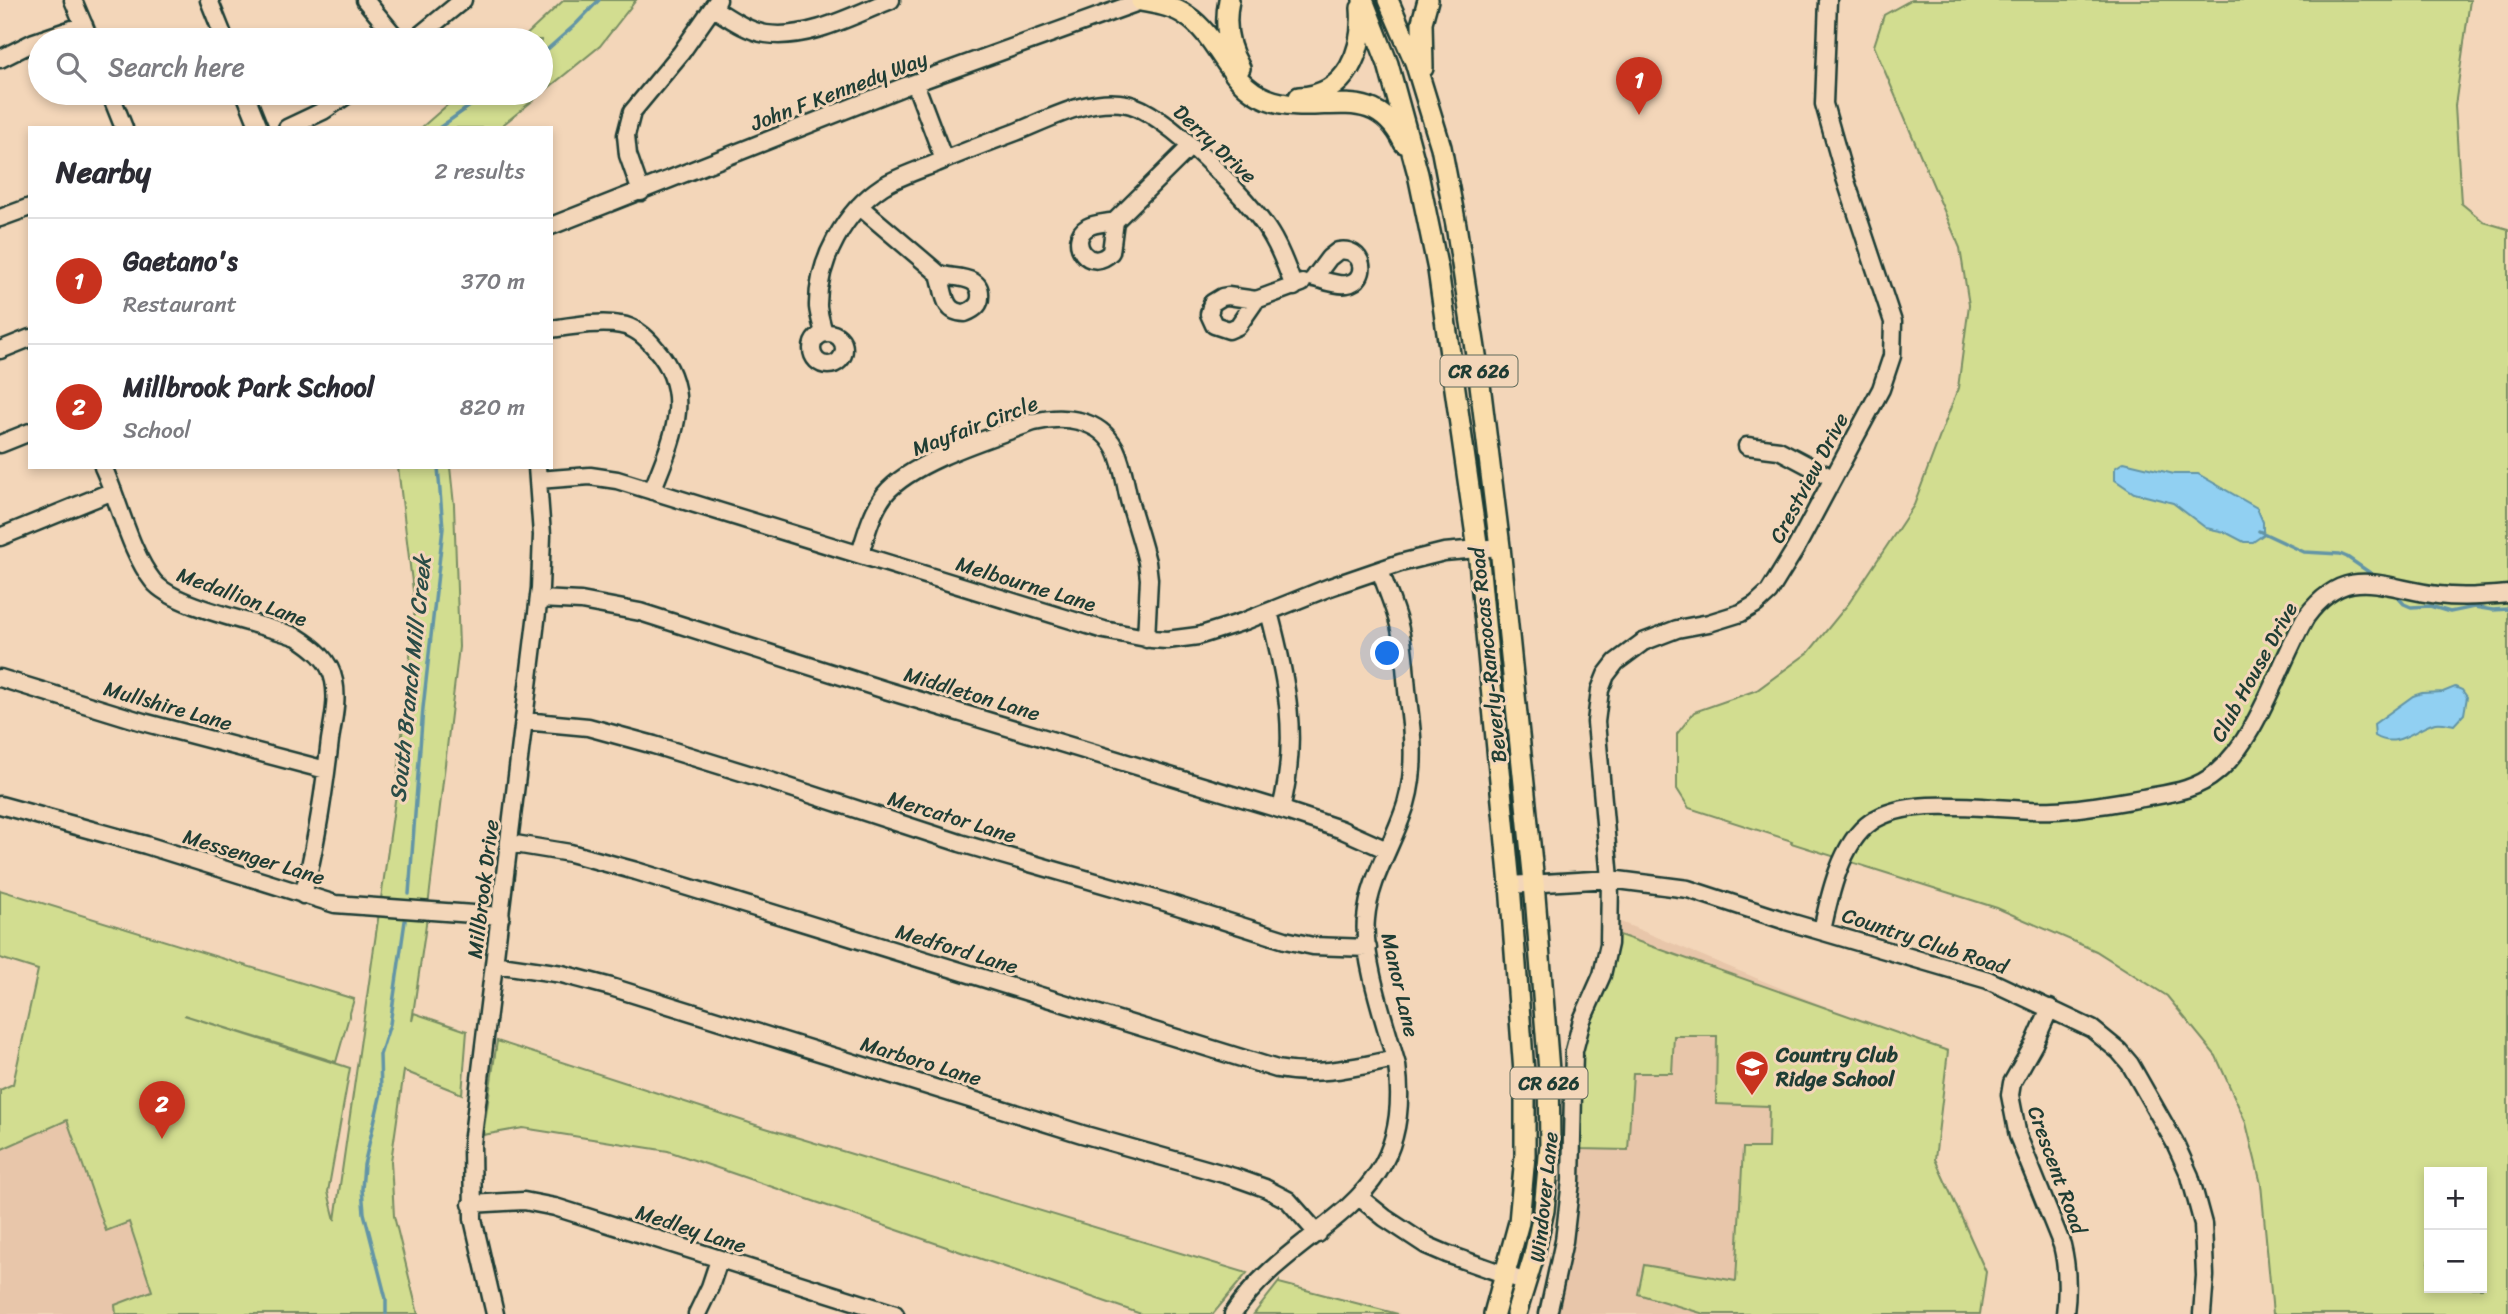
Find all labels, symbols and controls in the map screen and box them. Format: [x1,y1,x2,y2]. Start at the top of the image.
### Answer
search box [28,28,553,105]
street label: John F Kennedy Way [744,40,933,143]
text: Search here [108,44,245,90]
icon: search [52,48,90,86]
pin: 1 [1616,57,1662,115]
street label: Derry Drive [1164,95,1266,194]
text: Nearby [56,145,151,199]
text: 2 results [434,151,525,192]
text: Gaetano's [123,238,238,284]
text: 1 [74,261,84,302]
text: 370 m [461,261,525,302]
text: Restaurant [123,284,237,325]
road number: CR 626 [1440,356,1518,386]
text: Millbrook Park School [123,364,374,410]
street label: Mayfair Circle [906,384,1044,468]
text: 2 [72,387,86,428]
text: 820 m [460,387,525,428]
street label: Crestview Drive [1758,405,1860,550]
text: School [123,410,191,451]
street label: Beverly-Rancocas Road [1458,543,1518,765]
street label: Melbourne Lane [951,545,1101,623]
water label: South Branch Mill Creek [377,551,444,804]
street label: Medallion Lane [171,556,313,638]
street label: Club House Drive [2200,595,2308,749]
your location [1370,636,1404,670]
street label: Middleton Lane [899,655,1045,733]
street label: Mullshire Lane [99,669,237,743]
street label: Mercator Lane [883,779,1021,855]
street label: Messenger Lane [178,817,330,897]
street label: Millbrook Drive [456,817,510,961]
street label: Country Club Road [1837,896,2015,986]
street label: Medford Lane [891,912,1023,986]
street label: Manor Lane [1370,929,1431,1041]
street label: Marboro Lane [856,1025,987,1098]
place label: Country Club Ridge School [1775,1036,1898,1098]
school or university icon: Country Club Ridge School [1733,1048,1771,1097]
road number: CR 626 [1510,1068,1588,1098]
pin: 2 [139,1081,185,1139]
street label: Crescent Road [2016,1100,2098,1241]
street label: Windover Lane [1518,1129,1570,1264]
map controls [2424,1167,2487,1293]
button: + [2424,1167,2487,1230]
street label: Medley Lane [631,1193,751,1265]
button: − [2424,1230,2487,1293]

